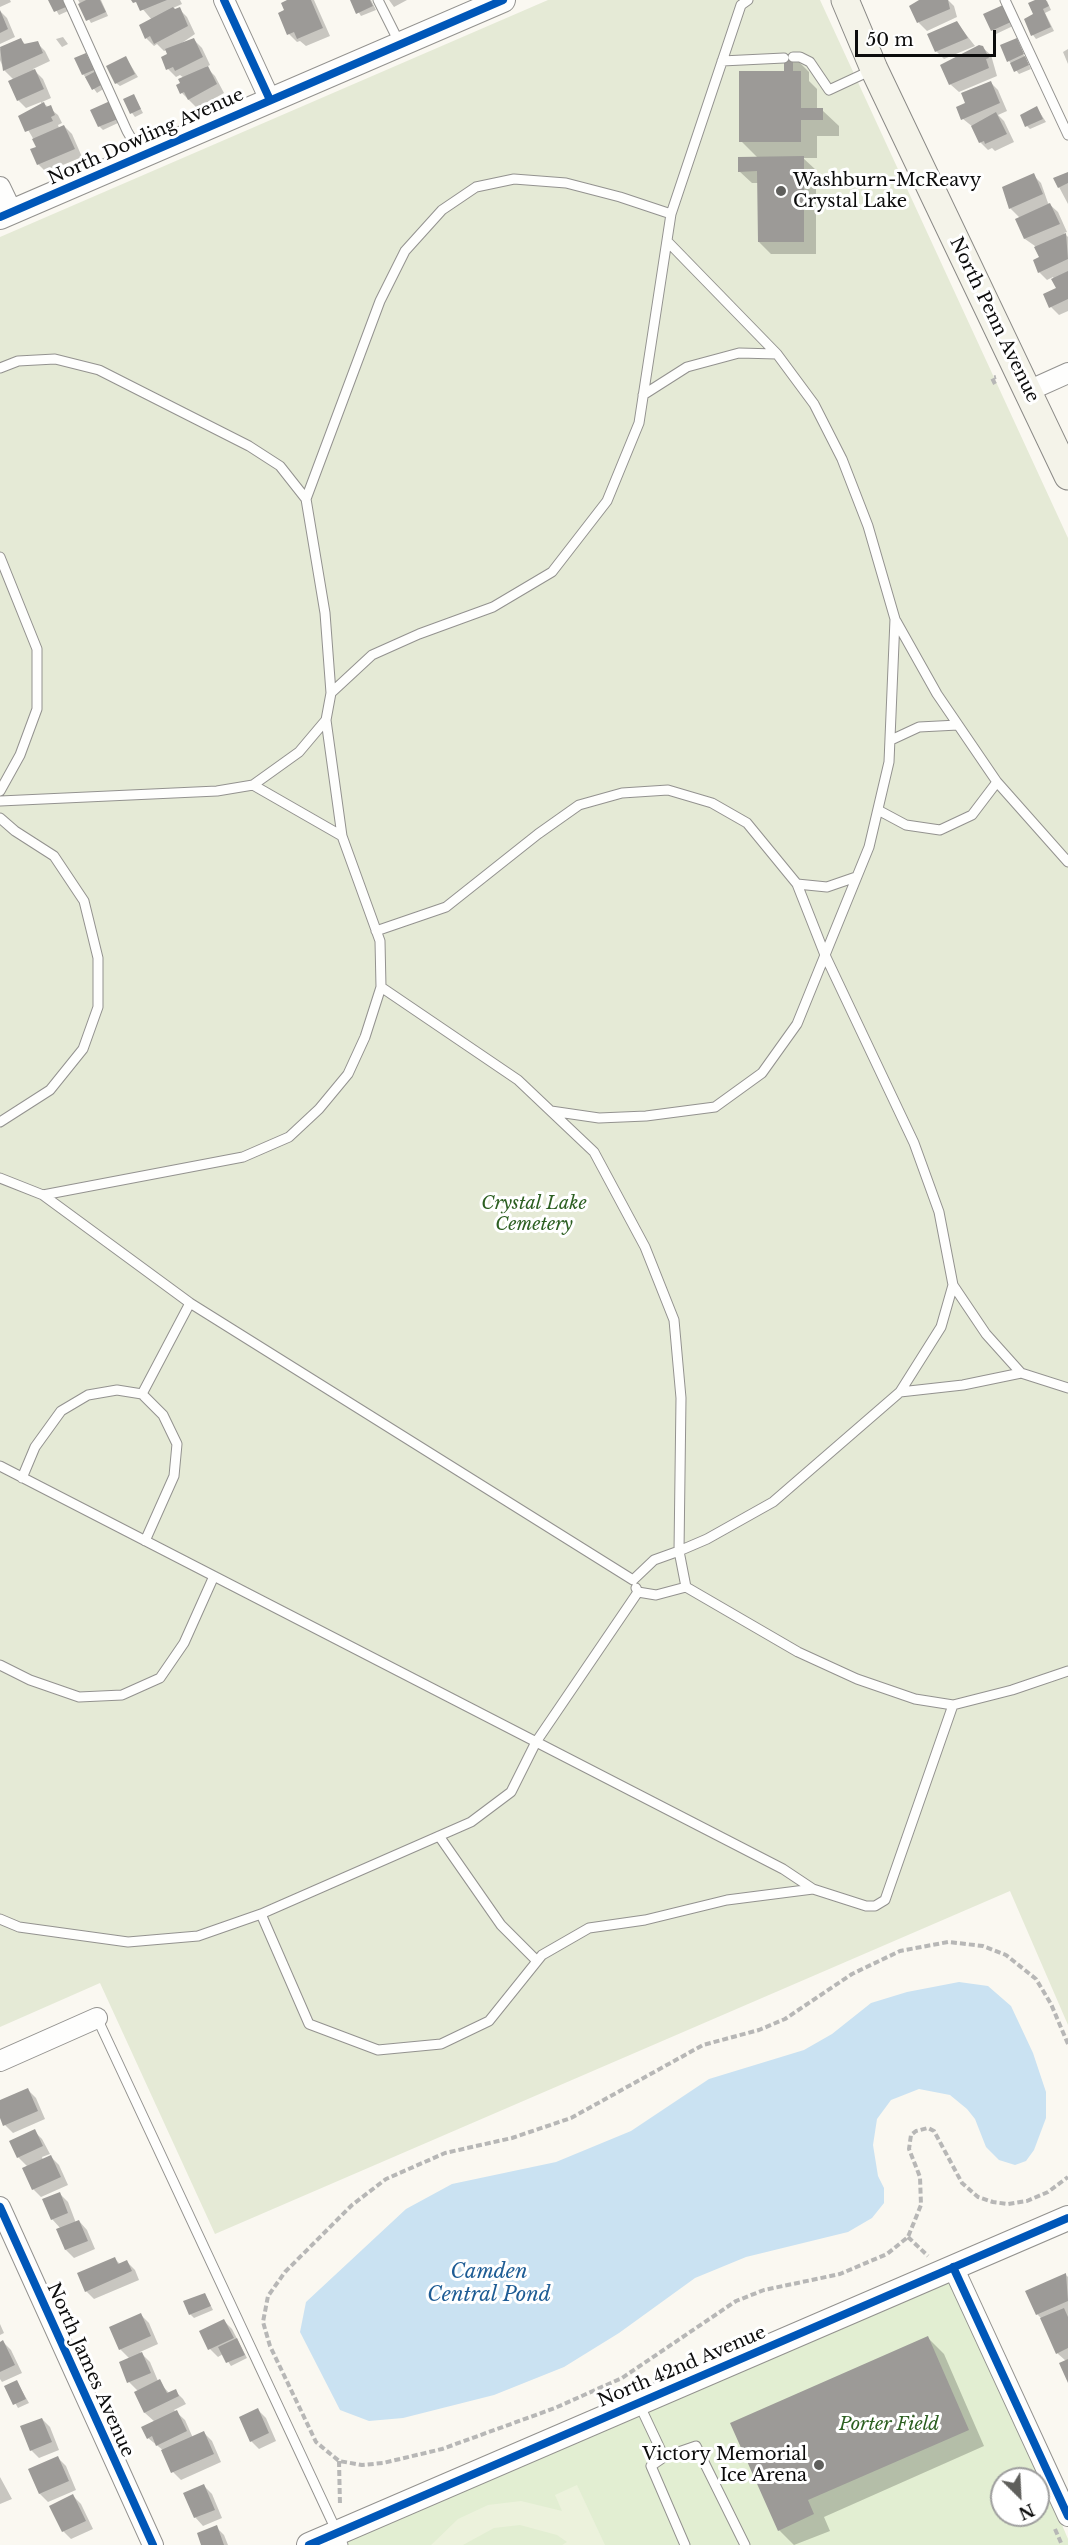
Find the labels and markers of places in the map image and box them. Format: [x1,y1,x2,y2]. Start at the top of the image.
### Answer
place label: Washburn-McReavy Crystal Lake [793,170,981,213]
marker: Washburn-McReavy Crystal Lake [774,184,788,198]
place label: Victory Memorial Ice Arena [642,2444,807,2486]
marker: Victory Memorial Ice Arena [812,2458,826,2472]

